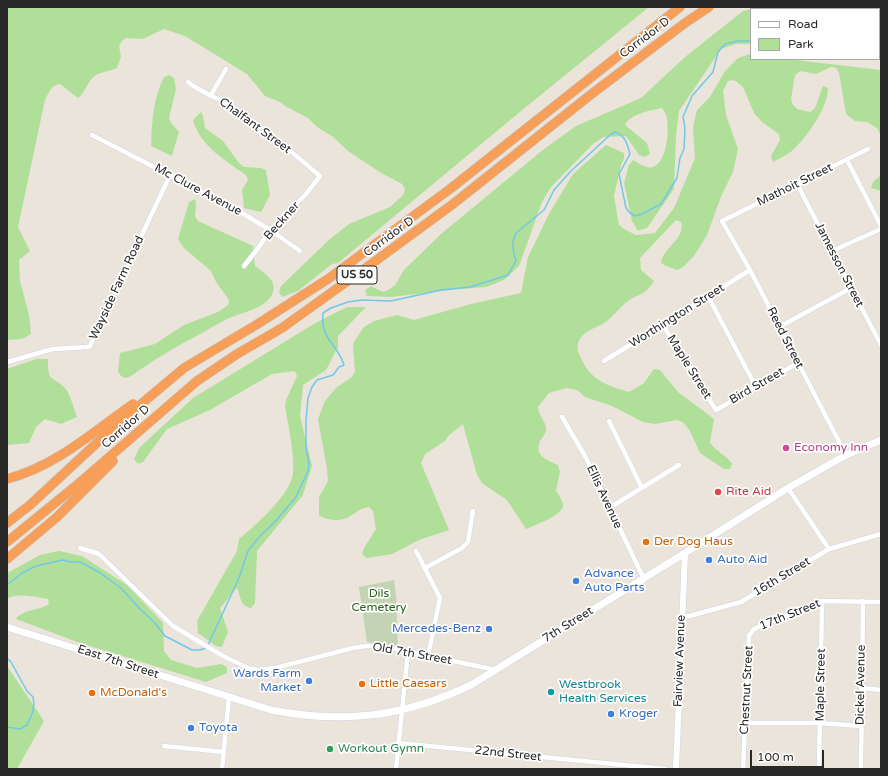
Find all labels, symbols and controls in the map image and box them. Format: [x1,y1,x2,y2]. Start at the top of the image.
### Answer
legend [750,8,880,60]
street label: Corridor D [617,14,673,62]
text: Road [788,17,818,31]
text: Park [788,37,814,51]
street label: Chalfant Street [216,95,294,157]
street label: Mathoit Street [755,160,835,210]
street label: Mc Clure Avenue [152,161,244,219]
street label: Beckner [261,199,303,243]
street label: Corridor D [361,214,417,260]
street label: Jamesson Street [811,220,867,310]
street label: Wayside Farm Road [87,234,147,342]
road number: US 50 [337,266,377,284]
street label: Worthington Street [627,281,727,351]
street label: Reed Street [763,305,807,371]
street label: Maple Street [664,332,714,402]
street label: Bird Street [727,365,787,407]
street label: Corridor D [99,402,153,452]
place label: Economy Inn [794,441,868,455]
marker: Economy Inn [781,443,791,453]
street label: Ellis Avenue [583,463,625,531]
place label: Rite Aid [726,485,771,499]
marker: Rite Aid [713,487,723,497]
place label: Der Dog Haus [654,535,733,549]
marker: Der Dog Haus [641,537,651,547]
place label: Auto Aid [717,553,767,567]
street label: 16th Street [751,554,813,600]
marker: Auto Aid [704,555,714,565]
place label: Advance Auto Parts [584,567,644,595]
marker: Advance Auto Parts [571,576,581,586]
park label: Dils Cemetery [351,587,407,615]
street label: 17th Street [757,596,823,634]
street label: 7th Street [540,604,596,646]
street label: Fairview Avenue [671,615,689,707]
place label: Mercedes-Benz [392,622,481,636]
marker: Mercedes-Benz [484,624,494,634]
street label: Old 7th Street [371,640,453,668]
street label: East 7th Street [76,642,160,682]
street label: Chestnut Street [737,645,757,735]
street label: Dickel Avenue [853,645,869,725]
street label: Maple Street [813,648,829,722]
place label: Wards Farm Market [233,667,301,695]
marker: Wards Farm Market [304,676,314,686]
place label: Little Caesars [370,677,447,691]
place label: Westbrook Health Services [559,678,646,706]
marker: Little Caesars [357,679,367,689]
place label: McDonald's [100,686,167,700]
marker: Westbrook Health Services [546,687,556,697]
marker: McDonald's [87,688,97,698]
place label: Kroger [619,707,658,721]
marker: Kroger [606,709,616,719]
place label: Toyota [199,721,238,735]
marker: Toyota [186,723,196,733]
place label: Workout Gymn [338,742,424,756]
scale bar [752,742,826,768]
street label: 22nd Street [474,743,542,765]
marker: Workout Gymn [325,744,335,754]
text: 100 m [757,750,794,764]

